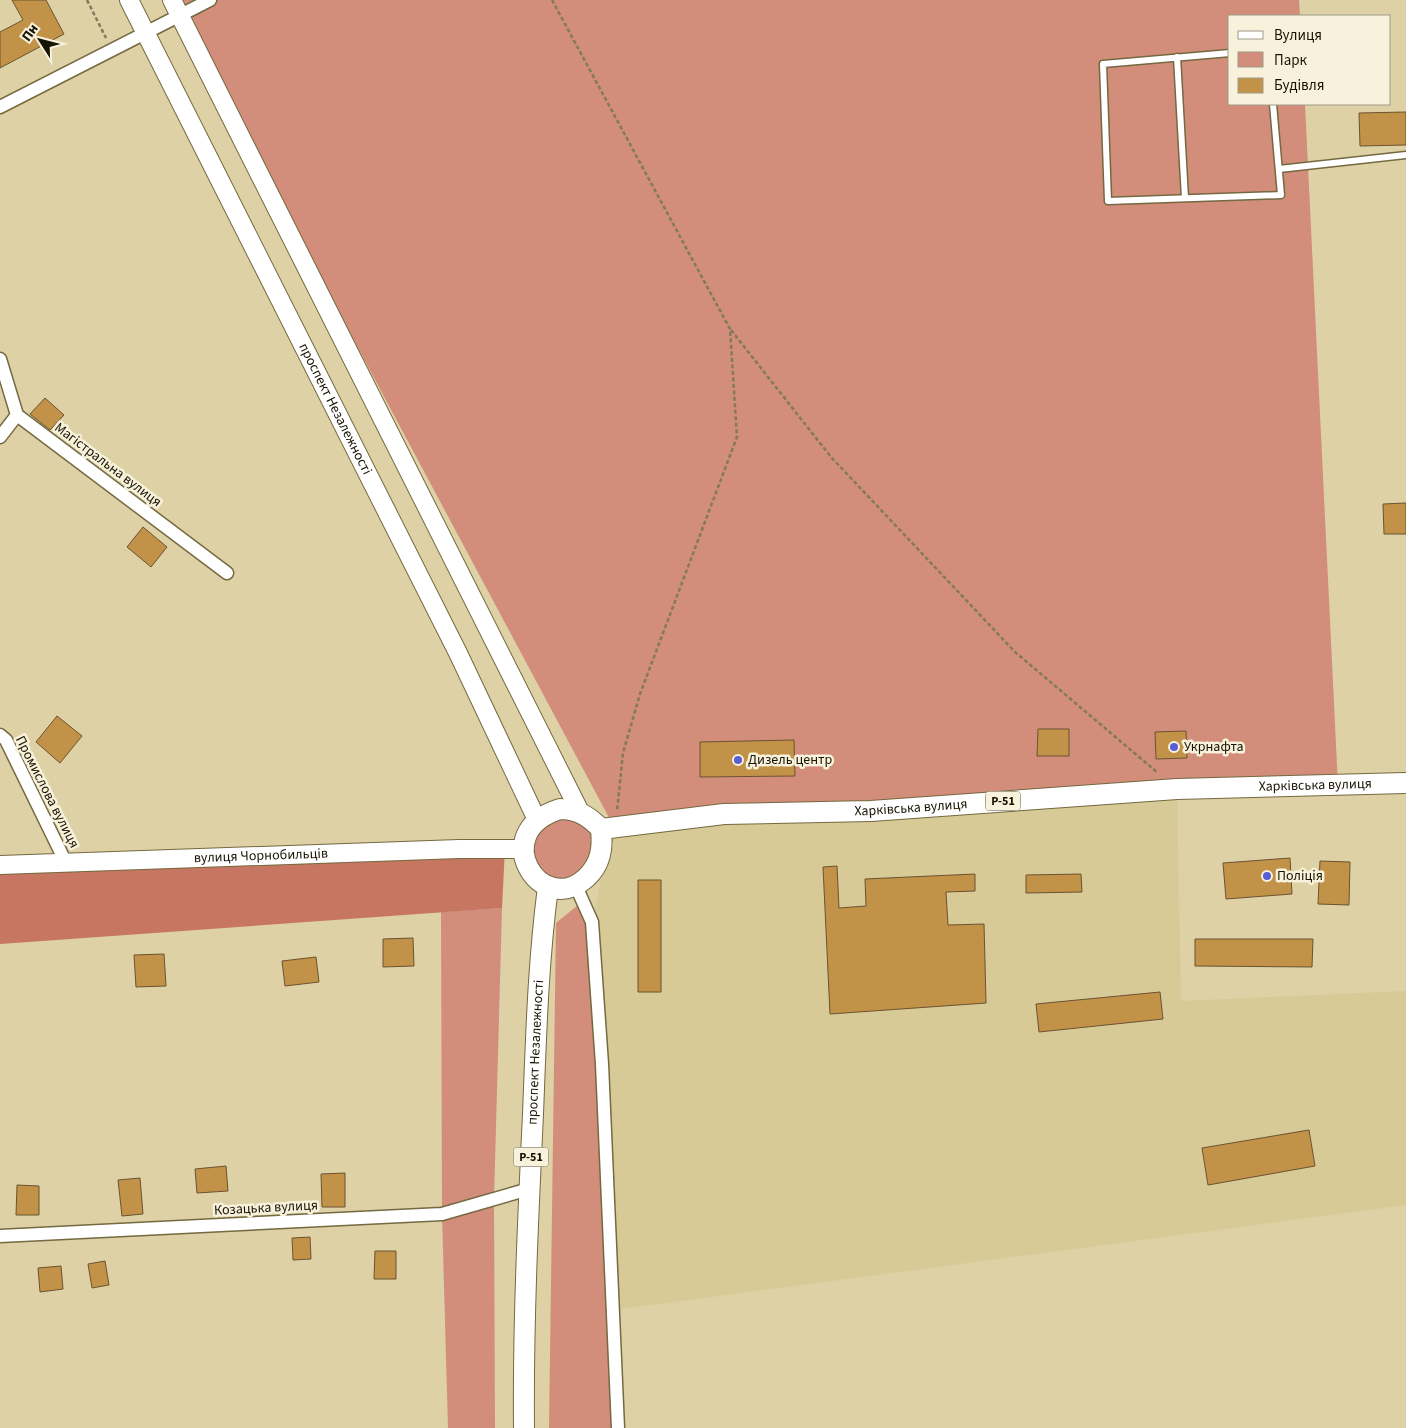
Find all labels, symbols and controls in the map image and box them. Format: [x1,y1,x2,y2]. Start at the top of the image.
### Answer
north arrow [15,15,65,65]
legend [1228,15,1391,105]
text: Пн [17,20,44,46]
text: Вулиця [1274,25,1322,46]
text: Парк [1274,50,1308,71]
text: Будівля [1274,75,1324,96]
street label: проспект Незалежності [293,340,377,478]
street label: Магістральна вулиця [50,418,166,512]
street label: Промислова вулиця [10,732,84,852]
place label: Укрнафта [1184,737,1244,757]
marker: Укрнафта [1168,741,1180,753]
place label: Дизель центр [748,750,832,770]
marker: Дизель центр [732,754,744,766]
street label: Харківська вулиця [1258,774,1372,797]
road number: Р-51 [986,791,1020,810]
street label: Харківська вулиця [854,794,968,821]
street label: вулиця Чорнобильців [193,844,328,868]
place label: Поліція [1277,866,1323,886]
marker: Поліція [1261,870,1273,882]
street label: проспект Незалежності [522,979,549,1125]
road number: Р-51 [514,1148,548,1166]
street label: Козацька вулиця [214,1195,318,1221]

